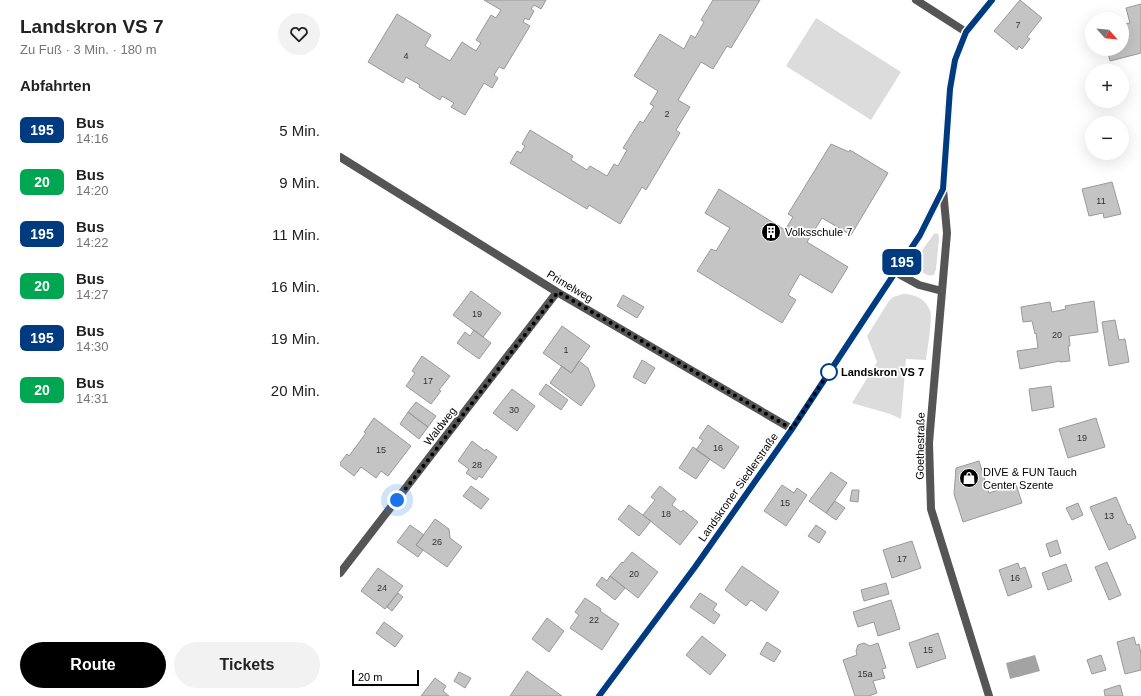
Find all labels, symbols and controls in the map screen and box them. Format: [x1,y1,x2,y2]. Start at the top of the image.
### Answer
north arrow [1085,12,1129,56]
map controls [1085,12,1129,160]
button: heart [278,13,320,55]
text: Landskron VS 7 [20,16,164,37]
house number: 7 [1015,20,1021,30]
text: Zu Fuß · 3 Min. · 180 m [20,42,157,57]
house number: 4 [403,51,409,61]
button: + [1085,64,1129,108]
text: Abfahrten [20,77,91,94]
house number: 2 [664,109,670,119]
text: Bus [76,114,104,131]
button: − [1085,116,1129,160]
text: 195 [30,122,54,138]
text: 5 Min. [279,122,320,139]
text: 14:16 [76,131,109,146]
text: Bus [76,166,104,183]
text: 20 [34,174,50,190]
text: 9 Min. [279,174,320,191]
text: 14:20 [76,183,109,198]
house number: 11 [1096,196,1106,206]
text: Bus [76,218,104,235]
building icon: Volksschule 7 [760,221,782,243]
text: 195 [30,226,54,242]
text: 11 Min. [272,226,320,243]
place label: Volksschule 7 [785,226,852,238]
text: 14:22 [76,235,109,250]
line badge: 195 [879,249,925,275]
text: 195 [890,254,914,270]
street label: Primelweg [545,268,595,304]
text: Bus [76,270,104,287]
text: 20 [34,278,50,294]
text: 16 Min. [271,278,320,295]
text: 14:27 [76,287,109,302]
house number: 19 [472,309,482,319]
text: Bus [76,322,104,339]
text: 195 [30,330,54,346]
text: 19 Min. [271,330,320,347]
house number: 20 [1052,330,1062,340]
text: 14:30 [76,339,109,354]
house number: 1 [563,345,569,355]
marker: Landskron VS 7 [820,363,838,381]
place label: Landskron VS 7 [841,366,924,378]
text: Bus [76,374,104,391]
house number: 17 [423,376,433,386]
text: 20 [34,382,50,398]
text: 20 Min. [271,382,320,399]
text: 14:31 [76,391,109,406]
street label: Waldweg [421,405,459,447]
house number: 30 [509,405,519,415]
street label: Goethestraße [913,412,927,480]
street label: Landskroner Siedlerstraße [696,430,780,544]
house number: 19 [1077,433,1087,443]
house number: 16 [713,443,723,453]
house number: 15 [376,445,386,455]
house number: 28 [472,460,482,470]
place label: DIVE & FUN Tauch Center Szente [983,466,1077,491]
shop icon: DIVE & FUN Tauch Center Szente [958,467,980,489]
your location [387,490,407,510]
house number: 15 [780,498,790,508]
house number: 18 [661,509,671,519]
house number: 13 [1104,511,1114,521]
house number: 26 [432,537,442,547]
house number: 17 [897,554,907,564]
house number: 20 [629,569,639,579]
house number: 16 [1010,573,1020,583]
house number: 24 [377,583,387,593]
house number: 22 [589,615,599,625]
button: Route [20,642,166,688]
button: Tickets [174,642,320,688]
house number: 15 [923,645,933,655]
scale bar [352,668,419,687]
house number: 15a [857,669,873,679]
text: 20 m [358,671,382,683]

